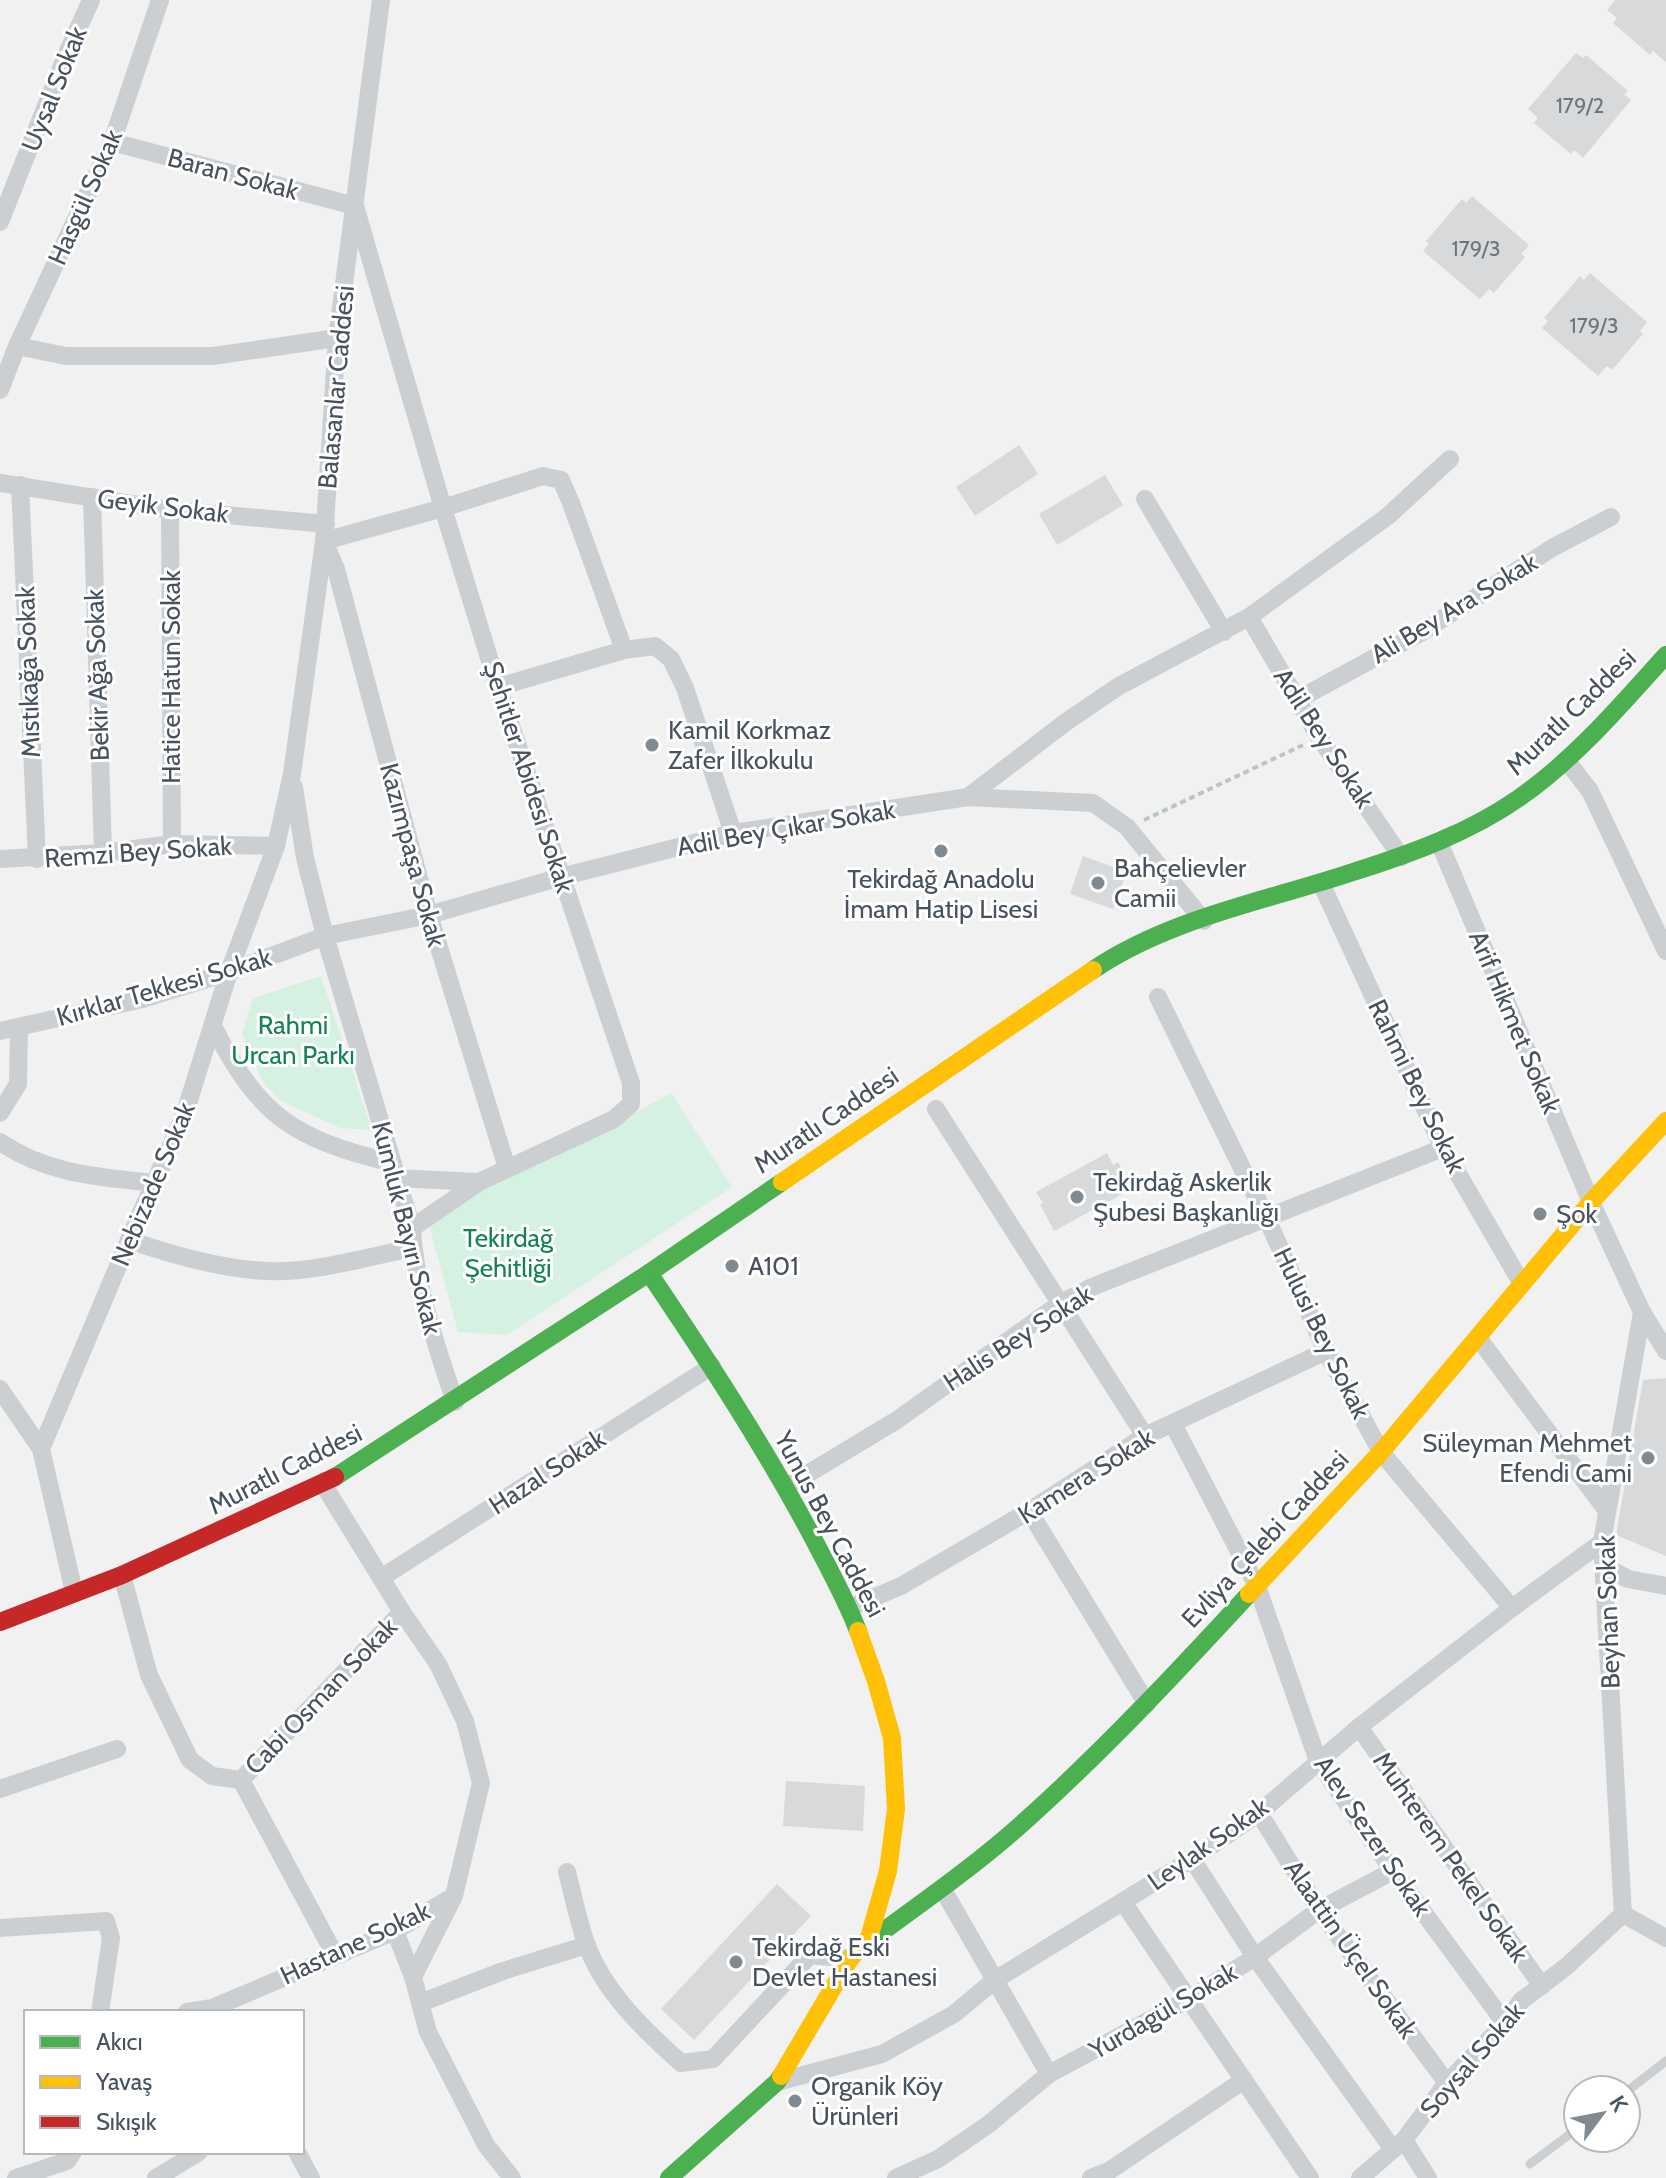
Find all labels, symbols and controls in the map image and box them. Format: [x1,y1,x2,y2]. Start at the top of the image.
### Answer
street label: Uysal Sokak [14,21,94,156]
house number: 179/2 [1556,92,1604,119]
street label: Hasgül Sokak [41,124,129,270]
street label: Baran Sokak [164,141,302,207]
house number: 179/3 [1451,235,1501,262]
street label: Balasanlar Caddesi [311,284,361,490]
house number: 179/3 [1569,312,1619,339]
street label: Geyik Sokak [96,482,231,530]
street label: Ali Bey Ara Sokak [1365,546,1543,670]
street label: Hatice Hatun Sokak [155,570,187,784]
street label: Mıstıkağa Sokak [9,585,47,758]
street label: Bekir Ağa Sokak [78,588,116,762]
street label: Muratlı Caddesi [1500,642,1642,782]
street label: Şehitler Abidesi Sokak [477,657,582,897]
street label: Adil Bey Sokak [1267,662,1381,814]
place label: Kamil Korkmaz Zafer İlkokulu [668,714,831,776]
marker: Kamil Korkmaz Zafer İlkokulu [643,736,661,754]
street label: Kazımpaşa Sokak [373,760,453,951]
street label: Adil Bey Çıkar Sokak [674,793,898,863]
street label: Remzi Bey Sokak [43,829,233,875]
marker: Tekirdağ Anadolu İmam Hatip Lisesi [932,842,950,860]
place label: Bahçelievler Camii [1114,852,1247,914]
place label: Tekirdağ Anadolu İmam Hatip Lisesi [844,863,1038,925]
marker: Bahçelievler Camii [1089,874,1107,892]
street label: Arif Hikmet Sokak [1462,926,1568,1118]
street label: Kırklar Tekkesi Sokak [53,941,275,1033]
street label: Rahmi Bey Sokak [1361,994,1473,1178]
park label: Rahmi Urcan Parkı [231,1009,355,1071]
street label: Muratlı Caddesi [747,1060,905,1180]
street label: Nebizade Sokak [104,1097,202,1271]
street label: Kumluk Bayırı Sokak [365,1118,449,1338]
place label: Tekirdağ Askerlik Şubesi Başkanlığı [1093,1166,1279,1228]
marker: Tekirdağ Askerlik Şubesi Başkanlığı [1068,1188,1086,1206]
place label: Şok [1556,1198,1597,1230]
marker: Şok [1531,1205,1549,1223]
park label: Tekirdağ Şehitliği [463,1222,554,1284]
street label: Hulusi Bey Sokak [1267,1242,1377,1424]
place label: A101 [748,1250,799,1282]
marker: A101 [723,1257,741,1275]
street label: Halis Bey Sokak [937,1278,1099,1398]
street label: Muratlı Caddesi [203,1417,367,1521]
street label: Kamera Sokak [1012,1421,1160,1531]
street label: Hazal Sokak [483,1422,612,1521]
street label: Yunus Bey Caddesi [767,1425,892,1622]
place label: Süleyman Mehmet Efendi Cami [1422,1427,1632,1489]
street label: Evliya Çelebi Caddesi [1175,1444,1355,1634]
marker: Süleyman Mehmet Efendi Cami [1639,1449,1657,1467]
street label: Beyhan Sokak [1589,1534,1627,1689]
street label: Cabi Osman Sokak [238,1611,404,1781]
street label: Muhterem Pekel Sokak [1366,1746,1536,1969]
street label: Alev Sezer Sokak [1308,1750,1439,1923]
street label: Leylak Sokak [1141,1790,1275,1897]
street label: Alaattin Üçel Sokak [1277,1854,1425,2045]
street label: Hastane Sokak [275,1894,435,1992]
place label: Tekirdağ Eski Devlet Hastanesi [752,1931,937,1993]
marker: Tekirdağ Eski Devlet Hastanesi [727,1953,745,1971]
street label: Yurdagül Sokak [1083,1956,1243,2067]
street label: Soysal Sokak [1413,1995,1531,2124]
legend [24,2010,304,2154]
text: Akıcı [96,2027,143,2056]
text: Yavaş [95,2067,152,2096]
place label: Organik Köy Ürünleri [811,2070,943,2132]
north arrow [1562,2074,1642,2154]
text: K [1603,2091,1634,2117]
marker: Organik Köy Ürünleri [786,2092,804,2110]
text: Sıkışık [96,2107,157,2136]

